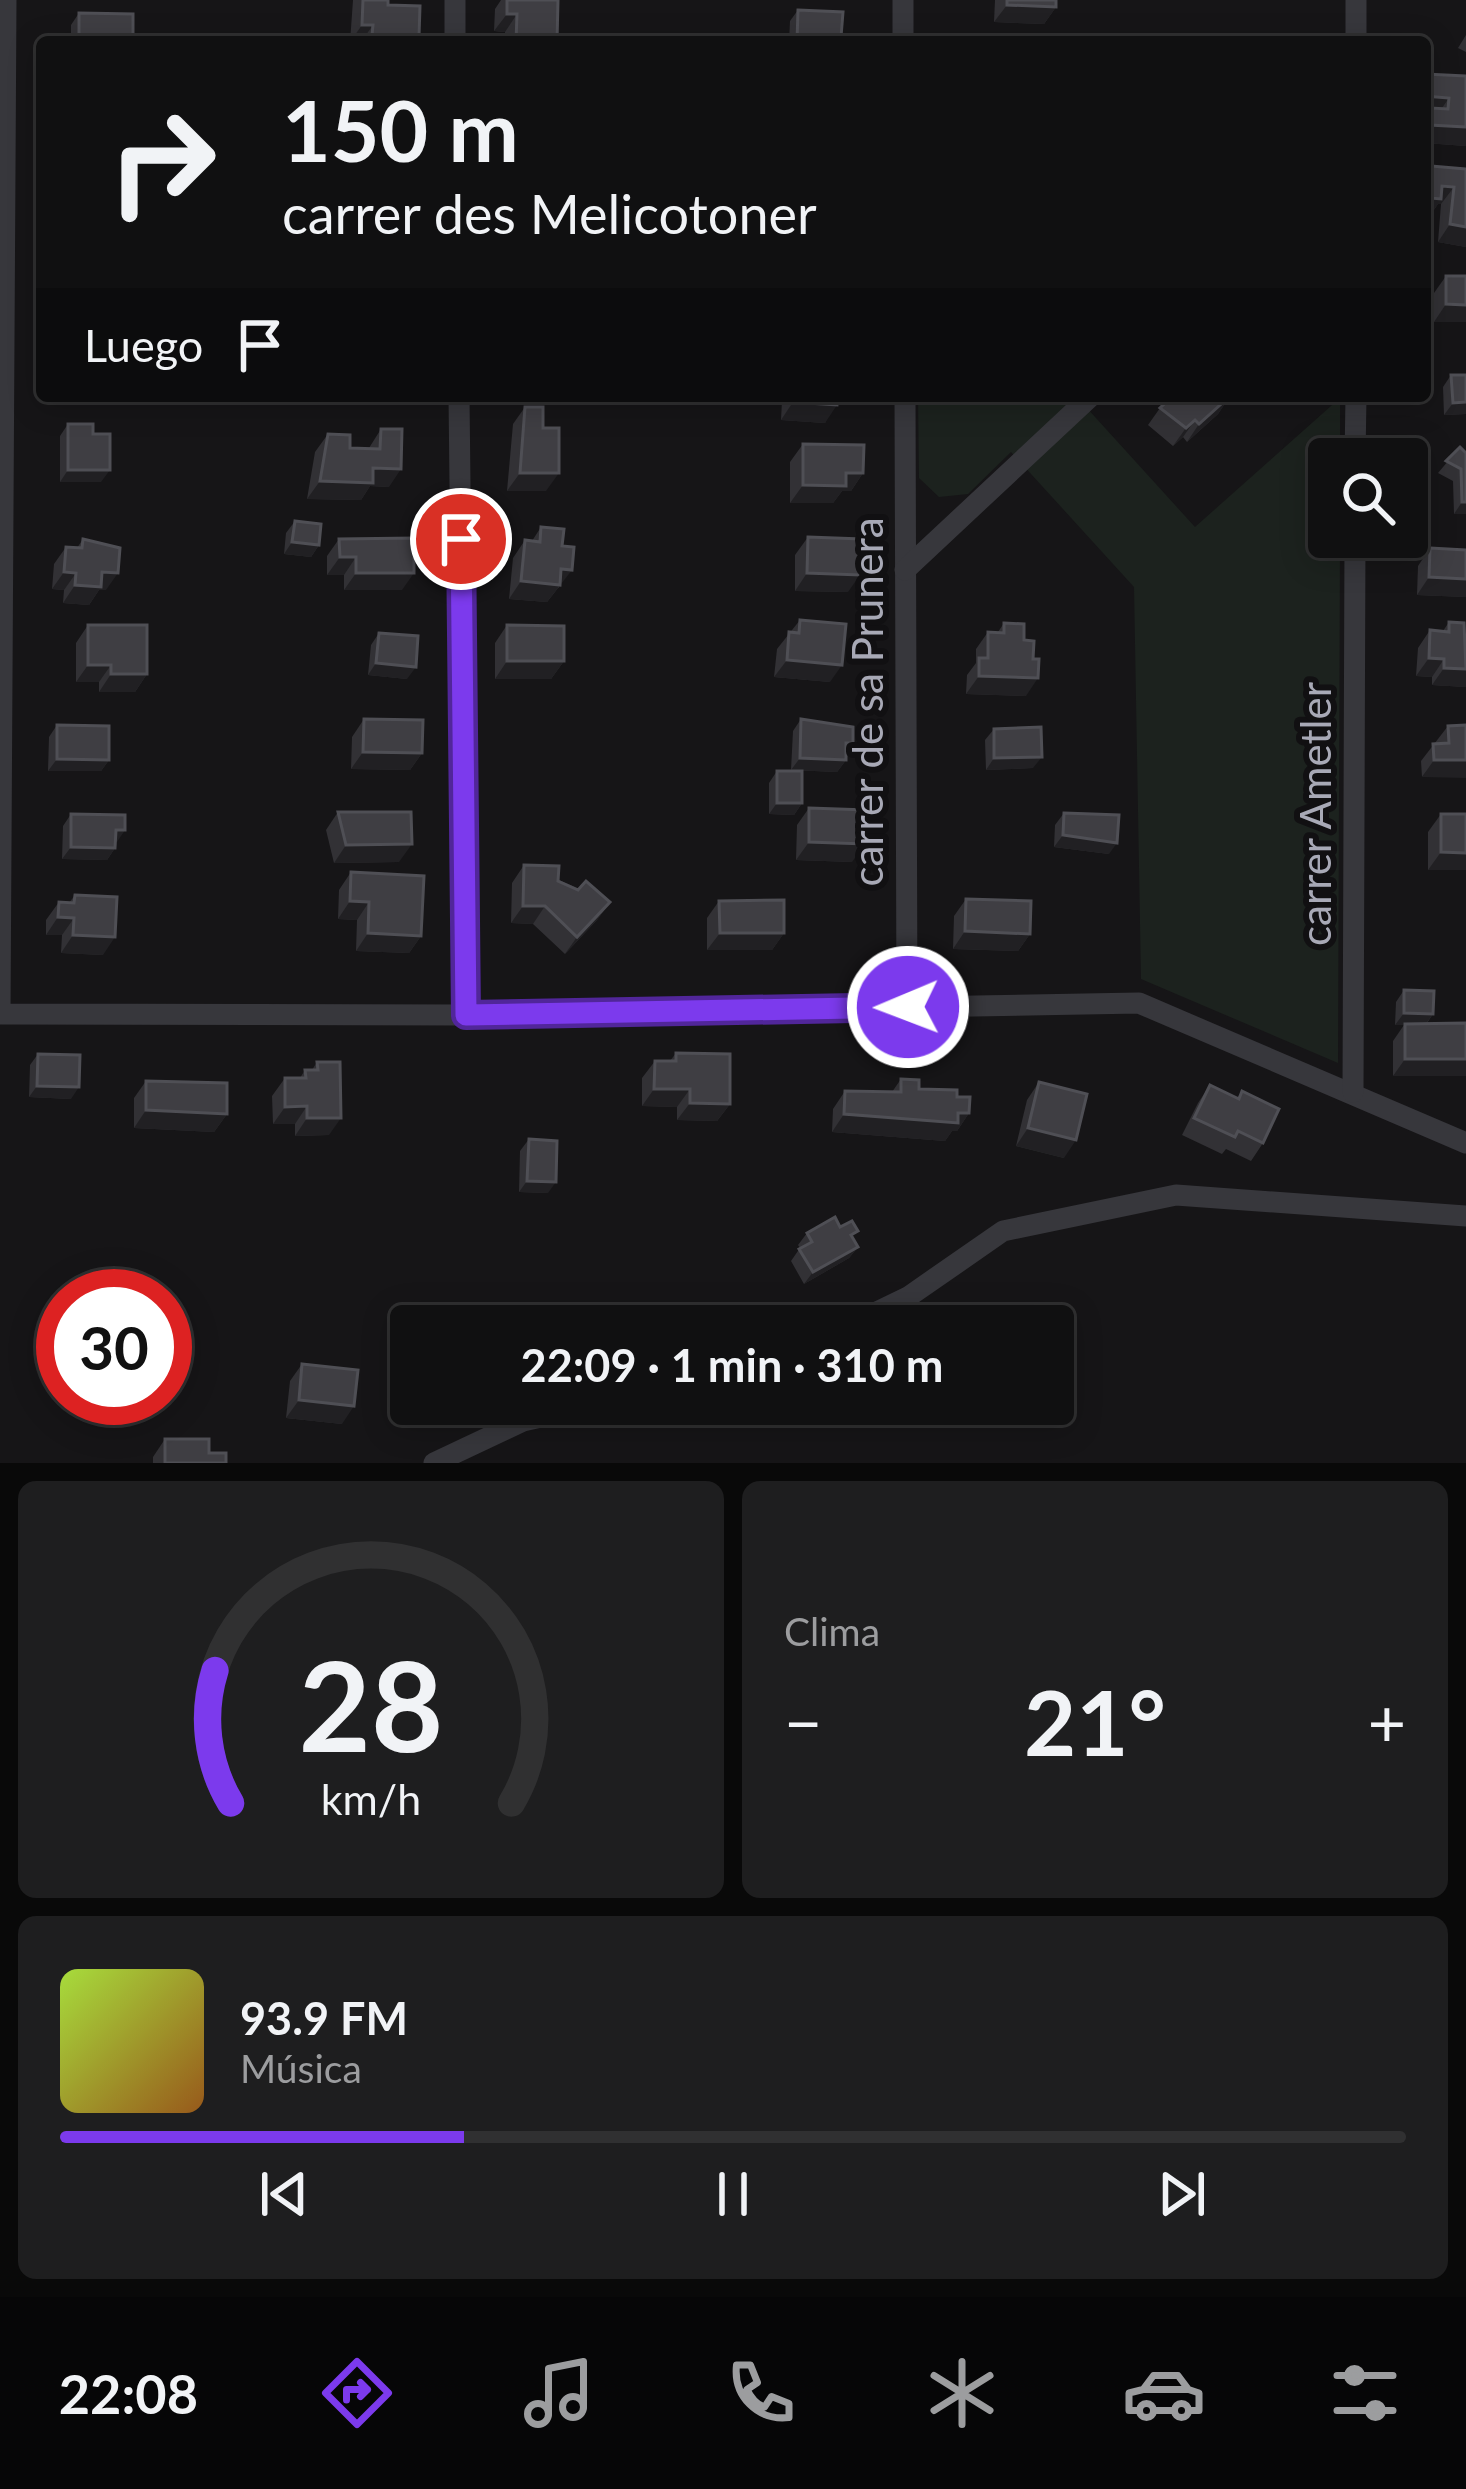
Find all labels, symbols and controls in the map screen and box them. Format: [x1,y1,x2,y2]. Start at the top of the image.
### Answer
text: 150 m [282,79,519,180]
icon: right [84,84,240,240]
text: carrer des Melicotoner [282,181,817,246]
icon: arrive [227,312,293,378]
text: Luego [84,318,203,372]
map controls [1308,438,1428,558]
button: search [1308,438,1428,558]
pin [410,488,512,590]
icon: arrive [428,506,494,572]
street label: carrer de sa Prunera [842,517,892,887]
street label: carrer Ametler [1290,682,1340,946]
position arrow [845,944,971,1070]
speed limit sign: 30 [36,1269,192,1425]
text: 22:09 · 1 min · 310 m [521,1338,943,1392]
text: Clima [784,1608,880,1654]
text: 28 [299,1629,443,1779]
text: 21° [1024,1667,1166,1775]
text: − [784,1682,822,1761]
text: + [1368,1682,1406,1761]
text: km/h [321,1772,421,1823]
text: 93.9 FM [240,1991,408,2045]
text: Música [240,2045,362,2091]
icon: previous [251,2161,317,2227]
icon: pause [700,2161,766,2227]
icon: next [1149,2161,1215,2227]
icon: directions [315,2351,399,2435]
icon: music [517,2351,601,2435]
icon: phone [719,2351,803,2435]
icon: climate [920,2351,1004,2435]
icon: car [1122,2351,1206,2435]
icon: filters [1323,2351,1407,2435]
text: 22:08 [59,2361,198,2426]

